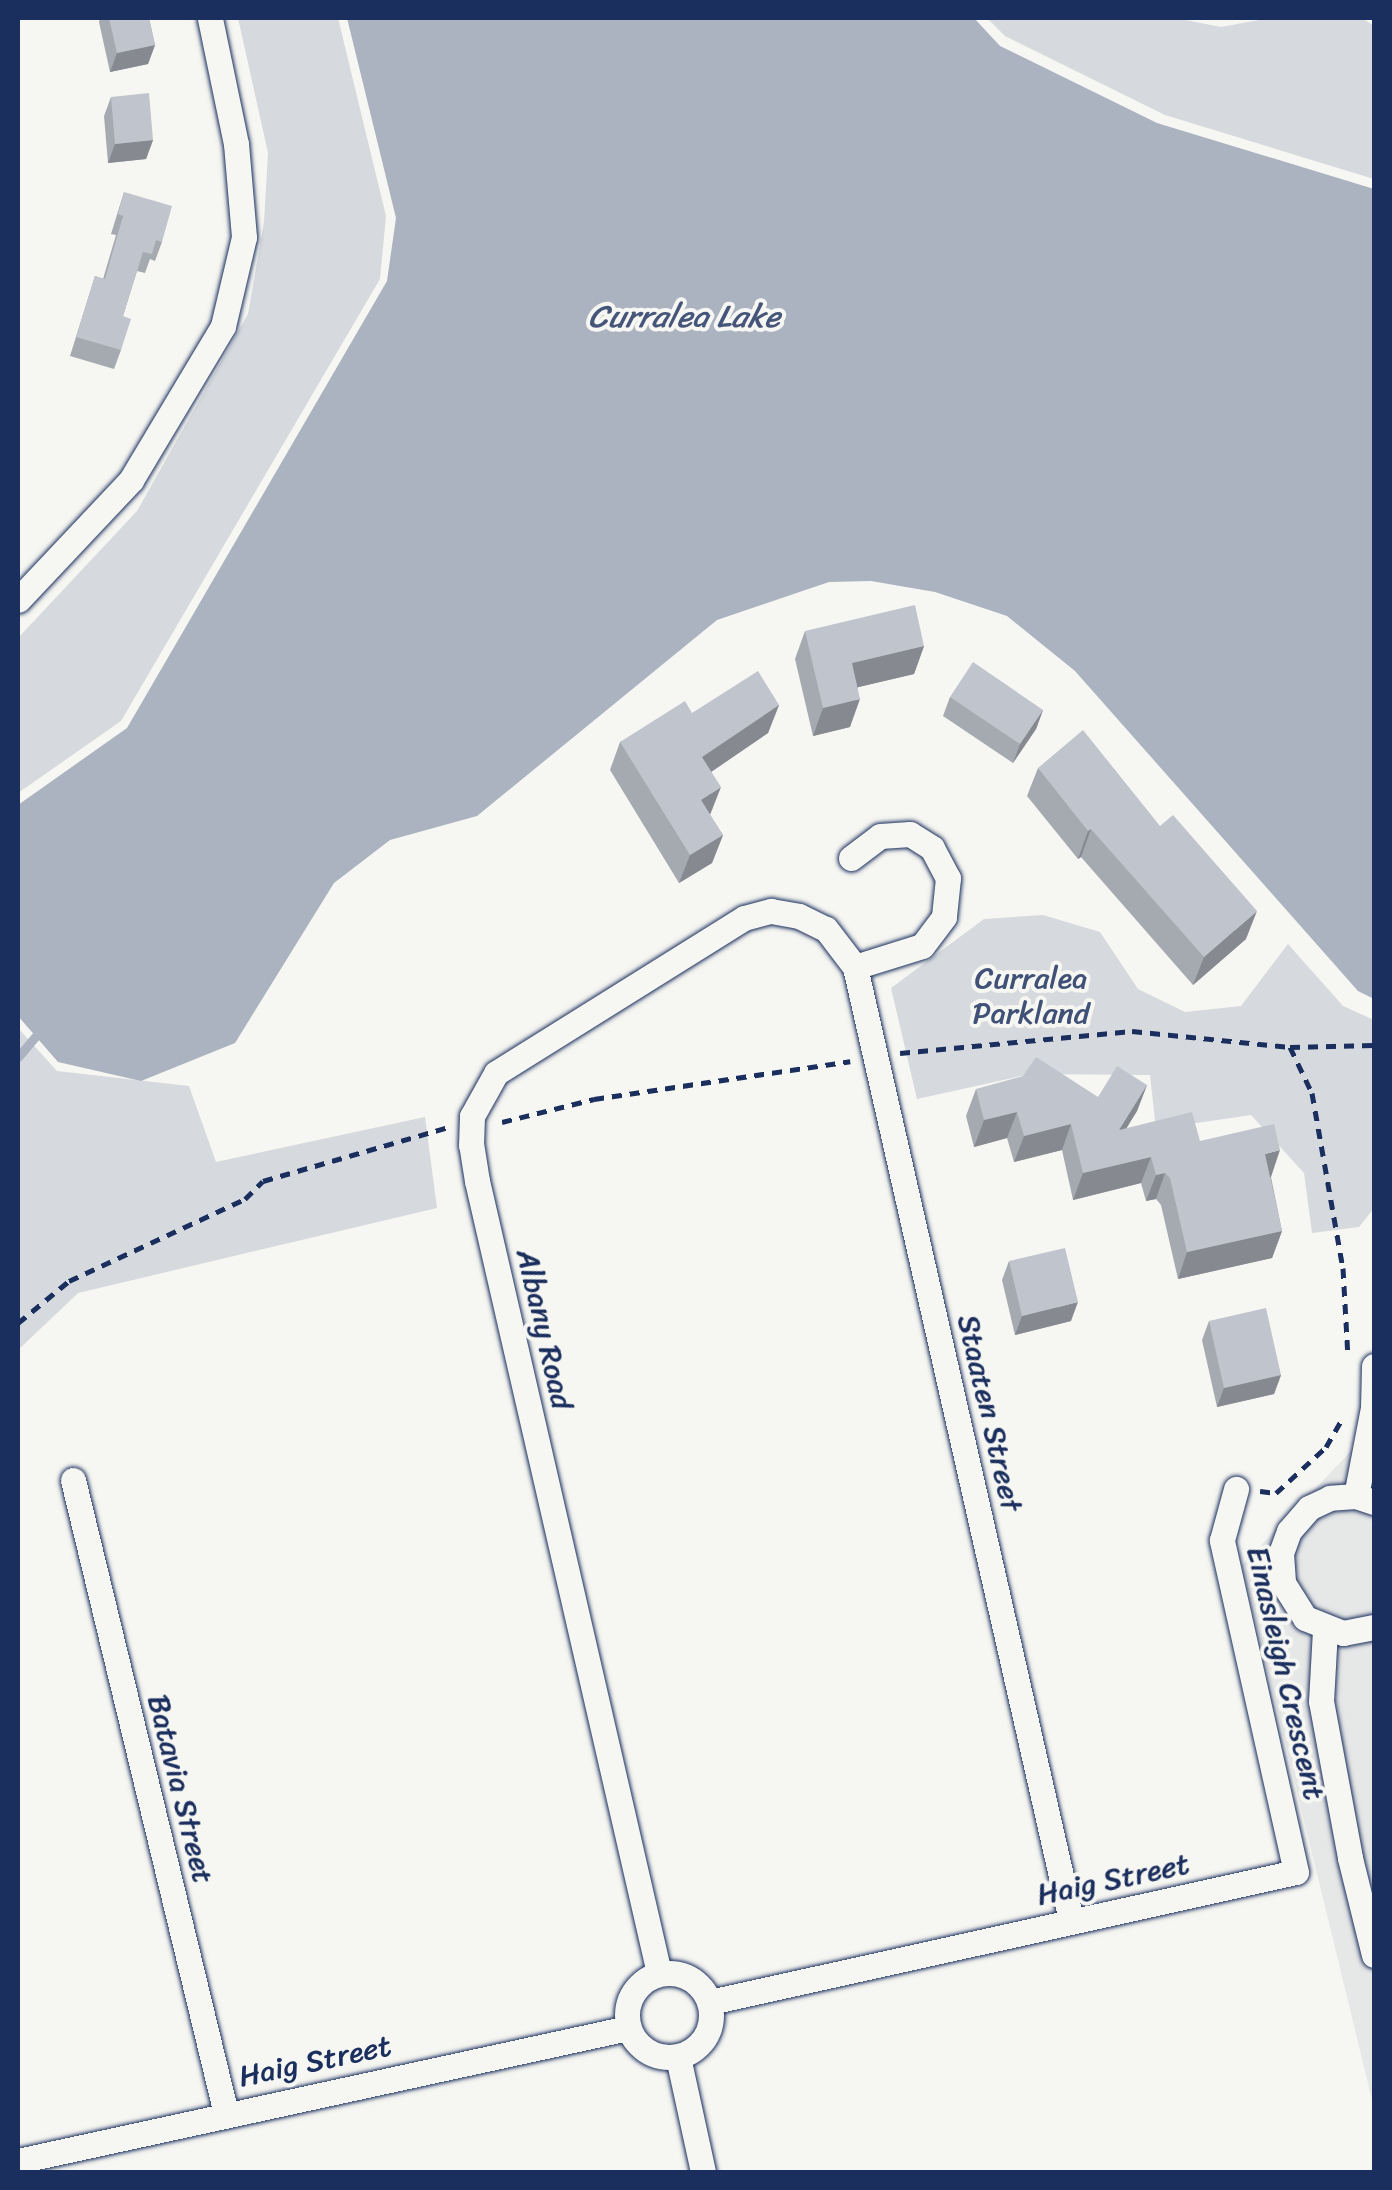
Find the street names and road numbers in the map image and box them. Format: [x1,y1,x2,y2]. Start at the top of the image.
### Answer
street label: Albany Road [509,1245,581,1413]
street label: Staaten Street [950,1311,1030,1515]
street label: Einasleigh Crescent [1239,1542,1333,1804]
street label: Batavia Street [140,1690,222,1888]
street label: Haig Street [1034,1845,1192,1913]
street label: Haig Street [236,2027,394,2095]

